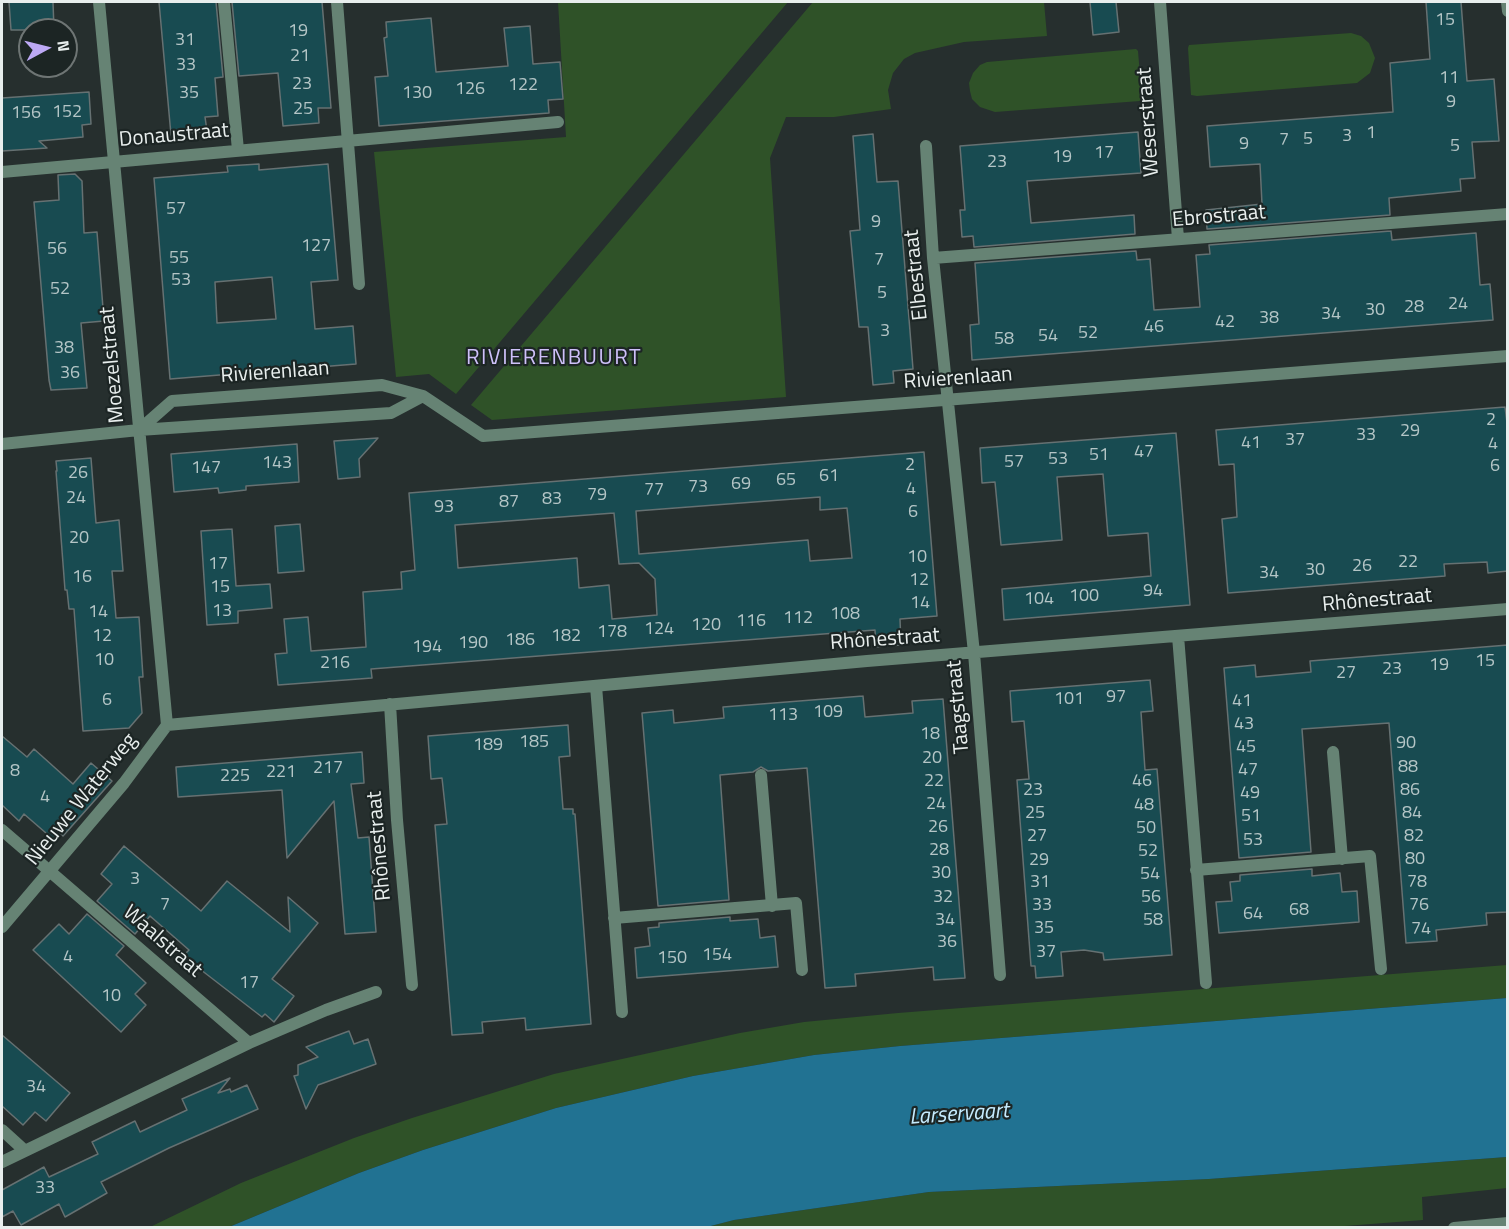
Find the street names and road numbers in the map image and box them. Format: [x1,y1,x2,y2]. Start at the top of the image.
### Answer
street label: Weserstraat [1133,67,1165,177]
street label: Donaustraat [118,119,230,153]
street label: Ebrostraat [1171,200,1267,234]
street label: Elbestraat [900,228,934,322]
street label: Moezelstraat [95,306,131,424]
street label: Rivierenlaan [220,357,330,389]
street label: Rivierenlaan [903,363,1013,395]
street label: Rhônestraat [1321,584,1433,618]
street label: Rhônestraat [829,624,941,656]
street label: Taagstraat [942,659,976,755]
street label: Nieuwe Waterweg [21,729,143,871]
street label: Rhônestraat [363,790,397,902]
street label: Waalstraat [117,901,207,983]

